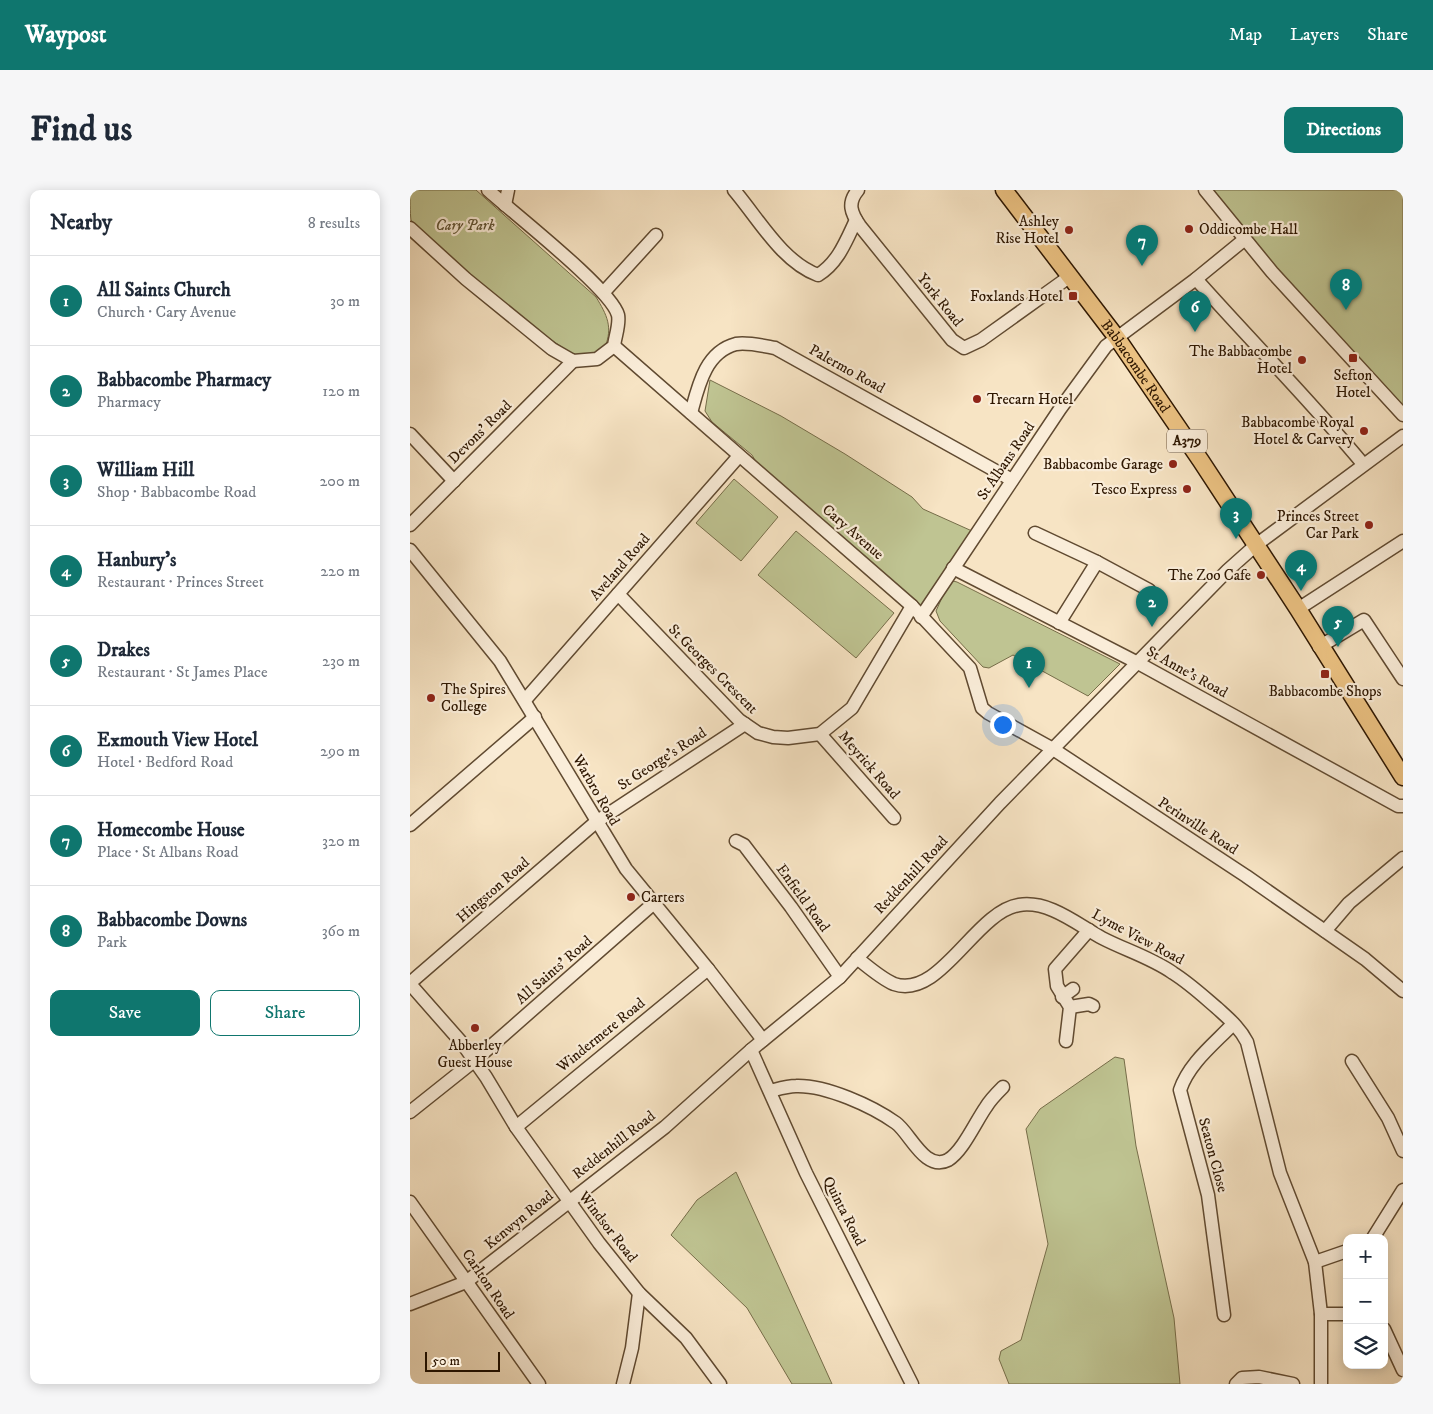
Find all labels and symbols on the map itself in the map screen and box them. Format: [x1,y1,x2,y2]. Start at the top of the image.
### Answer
place label: Ashley Rise Hotel [996,212,1060,248]
park label: Cary Park [436,216,495,235]
place label: Oddicombe Hall [1199,220,1298,239]
marker: Oddicombe Hall [1183,223,1195,235]
marker: Ashley Rise Hotel [1063,224,1075,236]
pin: 7 [1126,225,1158,266]
pin: 8 [1330,269,1362,310]
street label: York Road [913,270,968,331]
place label: Foxlands Hotel [970,287,1063,306]
marker: Foxlands Hotel [1067,290,1079,302]
pin: 6 [1179,291,1211,332]
street label: Babbacombe Road [1097,316,1175,417]
street label: Palermo Road [806,340,889,398]
place label: The Babbacombe Hotel [1189,342,1292,378]
marker: Sefton Hotel [1347,352,1359,364]
marker: The Babbacombe Hotel [1296,354,1308,366]
place label: Sefton Hotel [1334,366,1373,402]
place label: Trecarn Hotel [987,390,1074,409]
marker: Trecarn Hotel [971,393,983,405]
street label: Devons' Road [444,396,516,468]
place label: Babbacombe Royal Hotel & Carvery [1241,413,1355,449]
street label: St Albans Road [973,418,1039,504]
marker: Babbacombe Royal Hotel & Carvery [1358,425,1370,437]
road number: A379 [1167,430,1207,452]
place label: Babbacombe Garage [1043,455,1163,474]
marker: Babbacombe Garage [1167,458,1179,470]
place label: Tesco Express [1092,480,1177,499]
marker: Tesco Express [1181,483,1193,495]
pin: 3 [1220,498,1252,539]
street label: Cary Avenue [818,500,888,564]
place label: Princes Street Car Park [1277,507,1360,543]
marker: Princes Street Car Park [1363,519,1375,531]
street label: Aveland Road [586,529,655,604]
pin: 4 [1285,550,1317,591]
place label: The Zoo Cafe [1168,566,1251,585]
marker: The Zoo Cafe [1255,569,1267,581]
pin: 2 [1136,586,1168,627]
pin: 5 [1322,606,1354,647]
street label: St Georges Crescent [664,620,762,718]
street label: St Anne's Road [1143,642,1231,702]
pin: 1 [1013,647,1045,688]
marker: Babbacombe Shops [1319,668,1331,680]
place label: The Spires College [441,680,506,716]
place label: Babbacombe Shops [1268,682,1382,701]
marker: The Spires College [425,692,437,704]
your location [990,712,1016,738]
street label: St George's Road [614,723,710,795]
street label: Meyrick Road [834,727,904,803]
street label: Warbro Road [568,750,624,829]
street label: Perinville Road [1154,793,1242,859]
street label: Reddenhill Road [870,832,952,918]
street label: Hingston Road [452,853,534,927]
street label: Enfield Road [772,860,834,936]
place label: Carters [641,888,685,907]
marker: Carters [625,891,637,903]
street label: Lyme View Road [1089,905,1188,969]
street label: All Saints' Road [512,931,597,1009]
street label: Windermere Road [552,993,649,1077]
marker: Abberley Guest House [469,1022,481,1034]
place label: Abberley Guest House [437,1036,513,1072]
street label: Reddenhill Road [569,1106,660,1183]
street label: Seaton Close [1194,1116,1232,1194]
street label: Quinta Road [818,1173,870,1249]
street label: Kenwyn Road [481,1186,558,1254]
street label: Windsor Road [574,1187,642,1267]
street label: Carlton Road [458,1245,519,1323]
scale bar [425,1349,500,1372]

